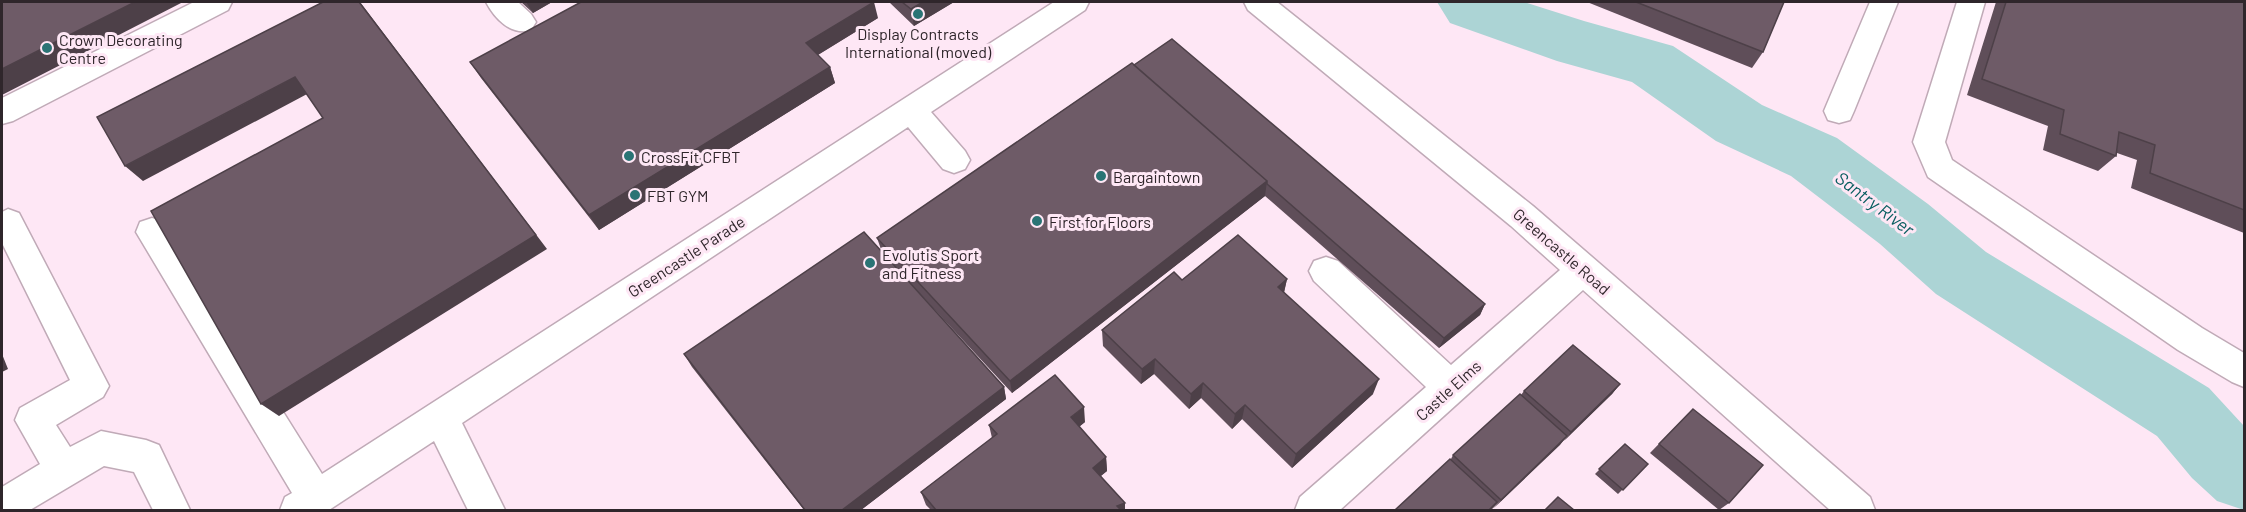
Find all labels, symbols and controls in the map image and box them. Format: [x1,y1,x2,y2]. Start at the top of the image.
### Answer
marker: Display Contracts International (moved) [911,7,925,21]
place label: Display Contracts International (moved) [845,24,992,61]
place label: Crown Decorating Centre [59,30,183,67]
marker: Crown Decorating Centre [40,41,54,55]
place label: CrossFit CFBT [641,147,740,166]
marker: CrossFit CFBT [622,149,636,163]
water label: Santry River [1831,166,1919,240]
place label: Bargaintown [1113,167,1200,186]
marker: Bargaintown [1094,169,1108,183]
place label: FBT GYM [647,186,708,205]
marker: FBT GYM [628,188,642,202]
street label: Greencastle Road [1510,204,1614,298]
street label: Greencastle Parade [624,211,748,301]
place label: First for Floors [1049,212,1151,231]
marker: First for Floors [1030,214,1044,228]
place label: Evolutis Sport and Fitness [882,245,979,282]
marker: Evolutis Sport and Fitness [863,256,877,270]
street label: Castle Elms [1412,356,1484,424]

